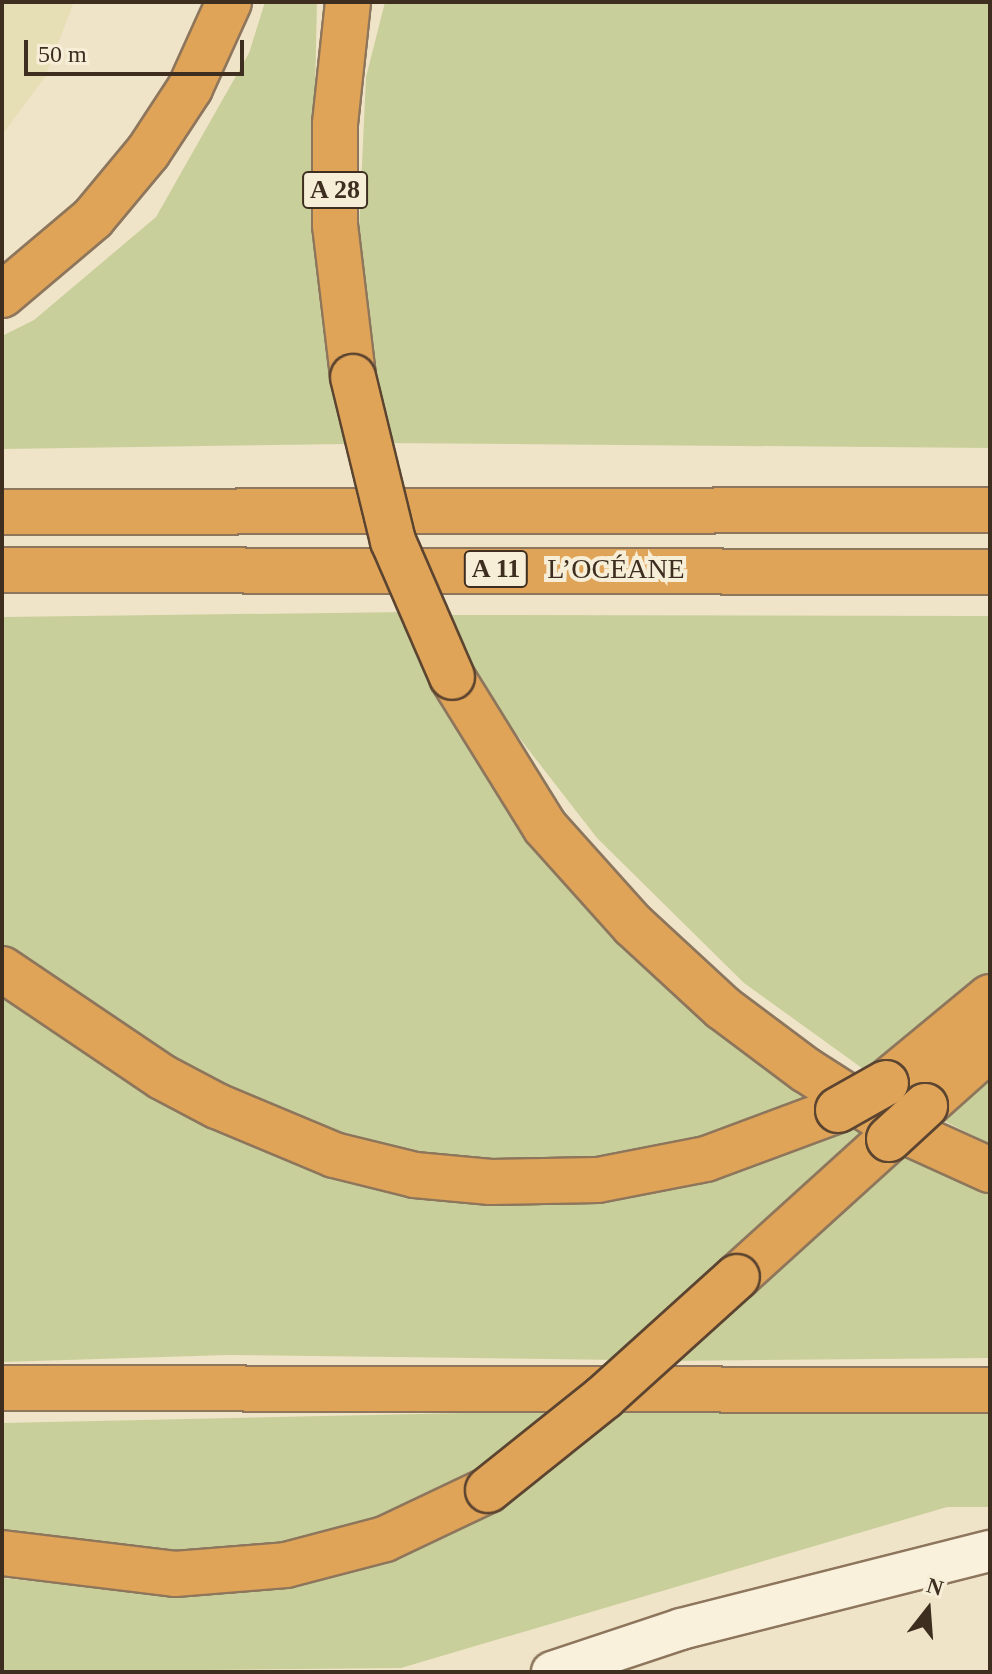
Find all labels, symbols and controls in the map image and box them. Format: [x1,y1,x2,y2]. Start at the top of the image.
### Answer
scale bar [28,24,248,74]
text: 50 m [38,41,87,67]
road number: A 28 [301,168,369,212]
road number: A 11 [462,547,530,591]
street label: L’OCÉANE [547,552,685,586]
north arrow [888,1570,968,1650]
text: N [924,1572,946,1601]

